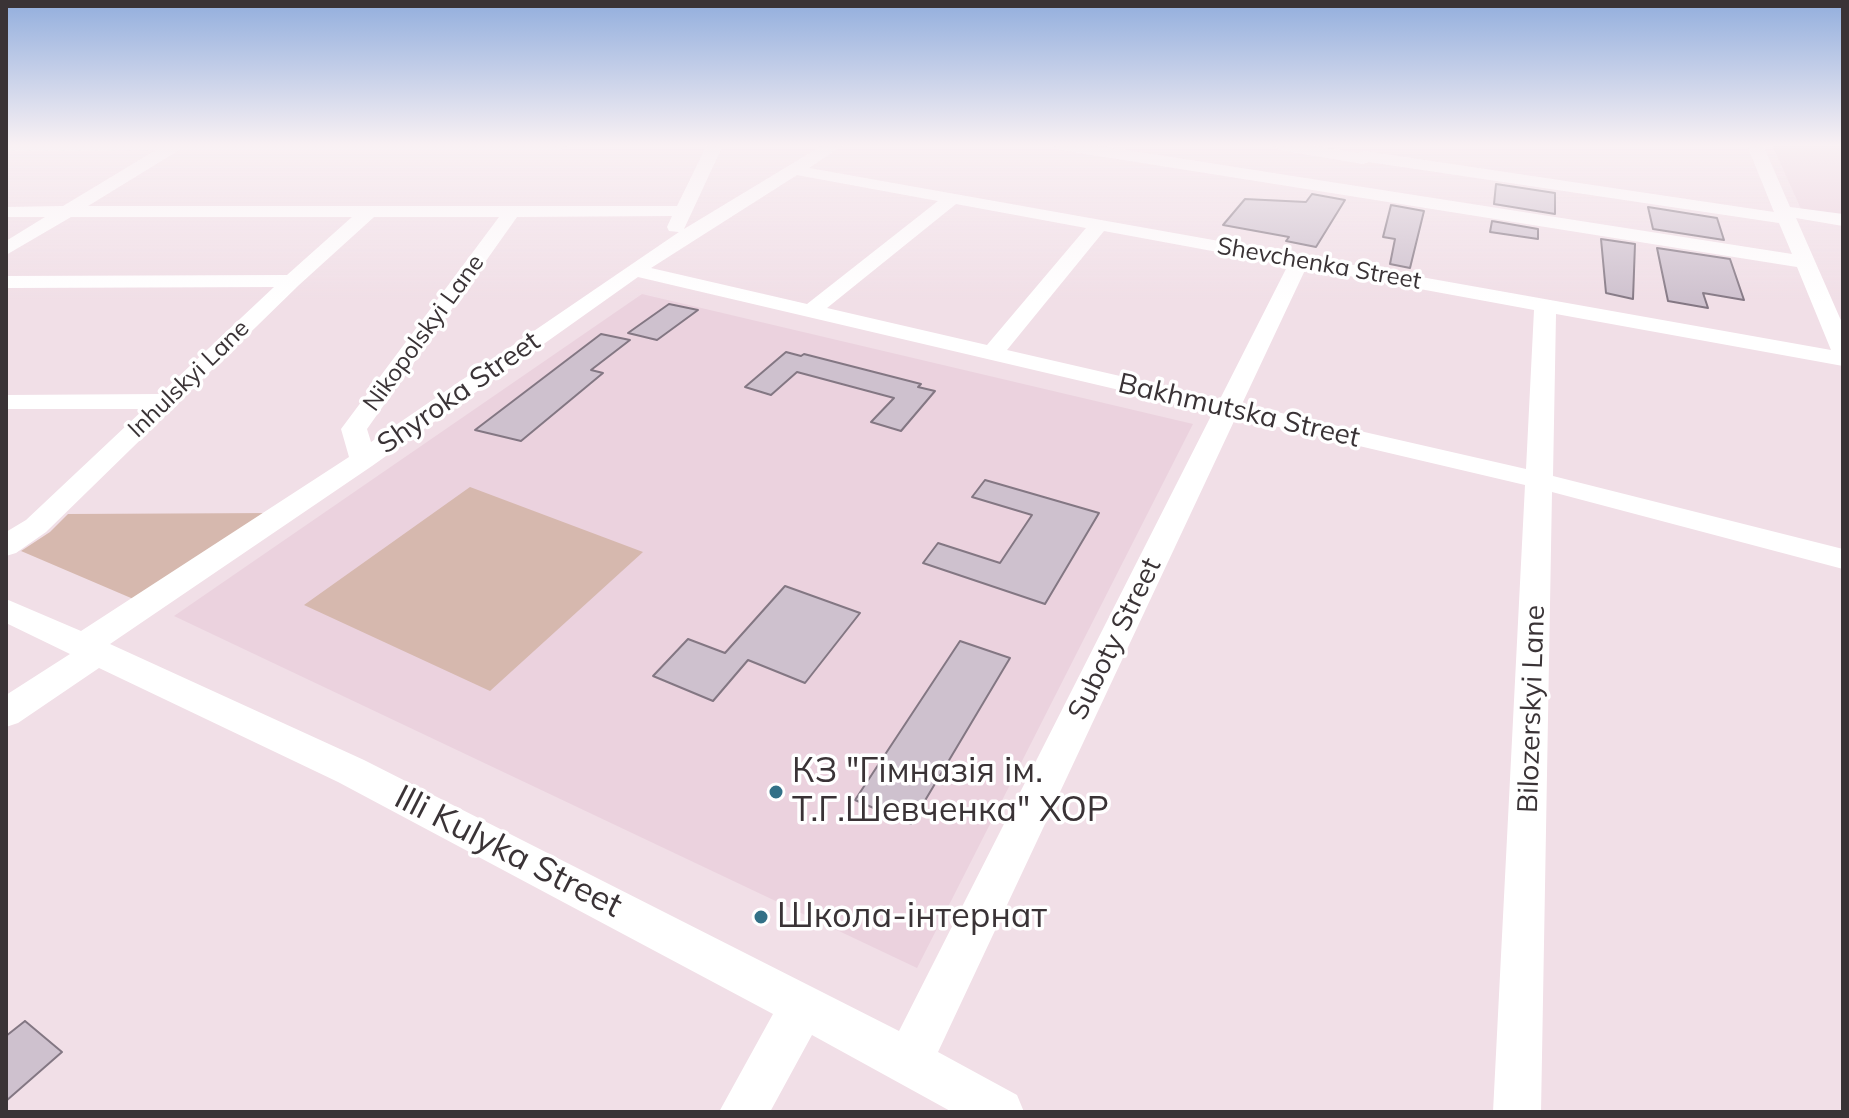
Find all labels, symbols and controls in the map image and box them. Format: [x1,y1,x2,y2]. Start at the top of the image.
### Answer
street label: Shevchenka Street [1215,232,1423,296]
street label: Nikopolskyi Lane [358,249,490,417]
street label: Inhulskyi Lane [122,314,256,444]
street label: Shyroka Street [371,325,547,461]
street label: Bakhmutska Street [1115,367,1363,455]
street label: Suboty Street [1061,553,1169,725]
street label: Bilozerskyi Lane [1512,604,1552,814]
place label: КЗ "Гімназія ім. Т.Г.Шевченка" ХОР [792,752,1109,832]
street label: Illi Kulyka Street [388,777,628,927]
marker: КЗ "Гімназія ім. Т.Г.Шевченка" ХОР [767,783,785,801]
place label: Школа-інтернат [777,897,1047,937]
marker: Школа-інтернат [752,908,770,926]

